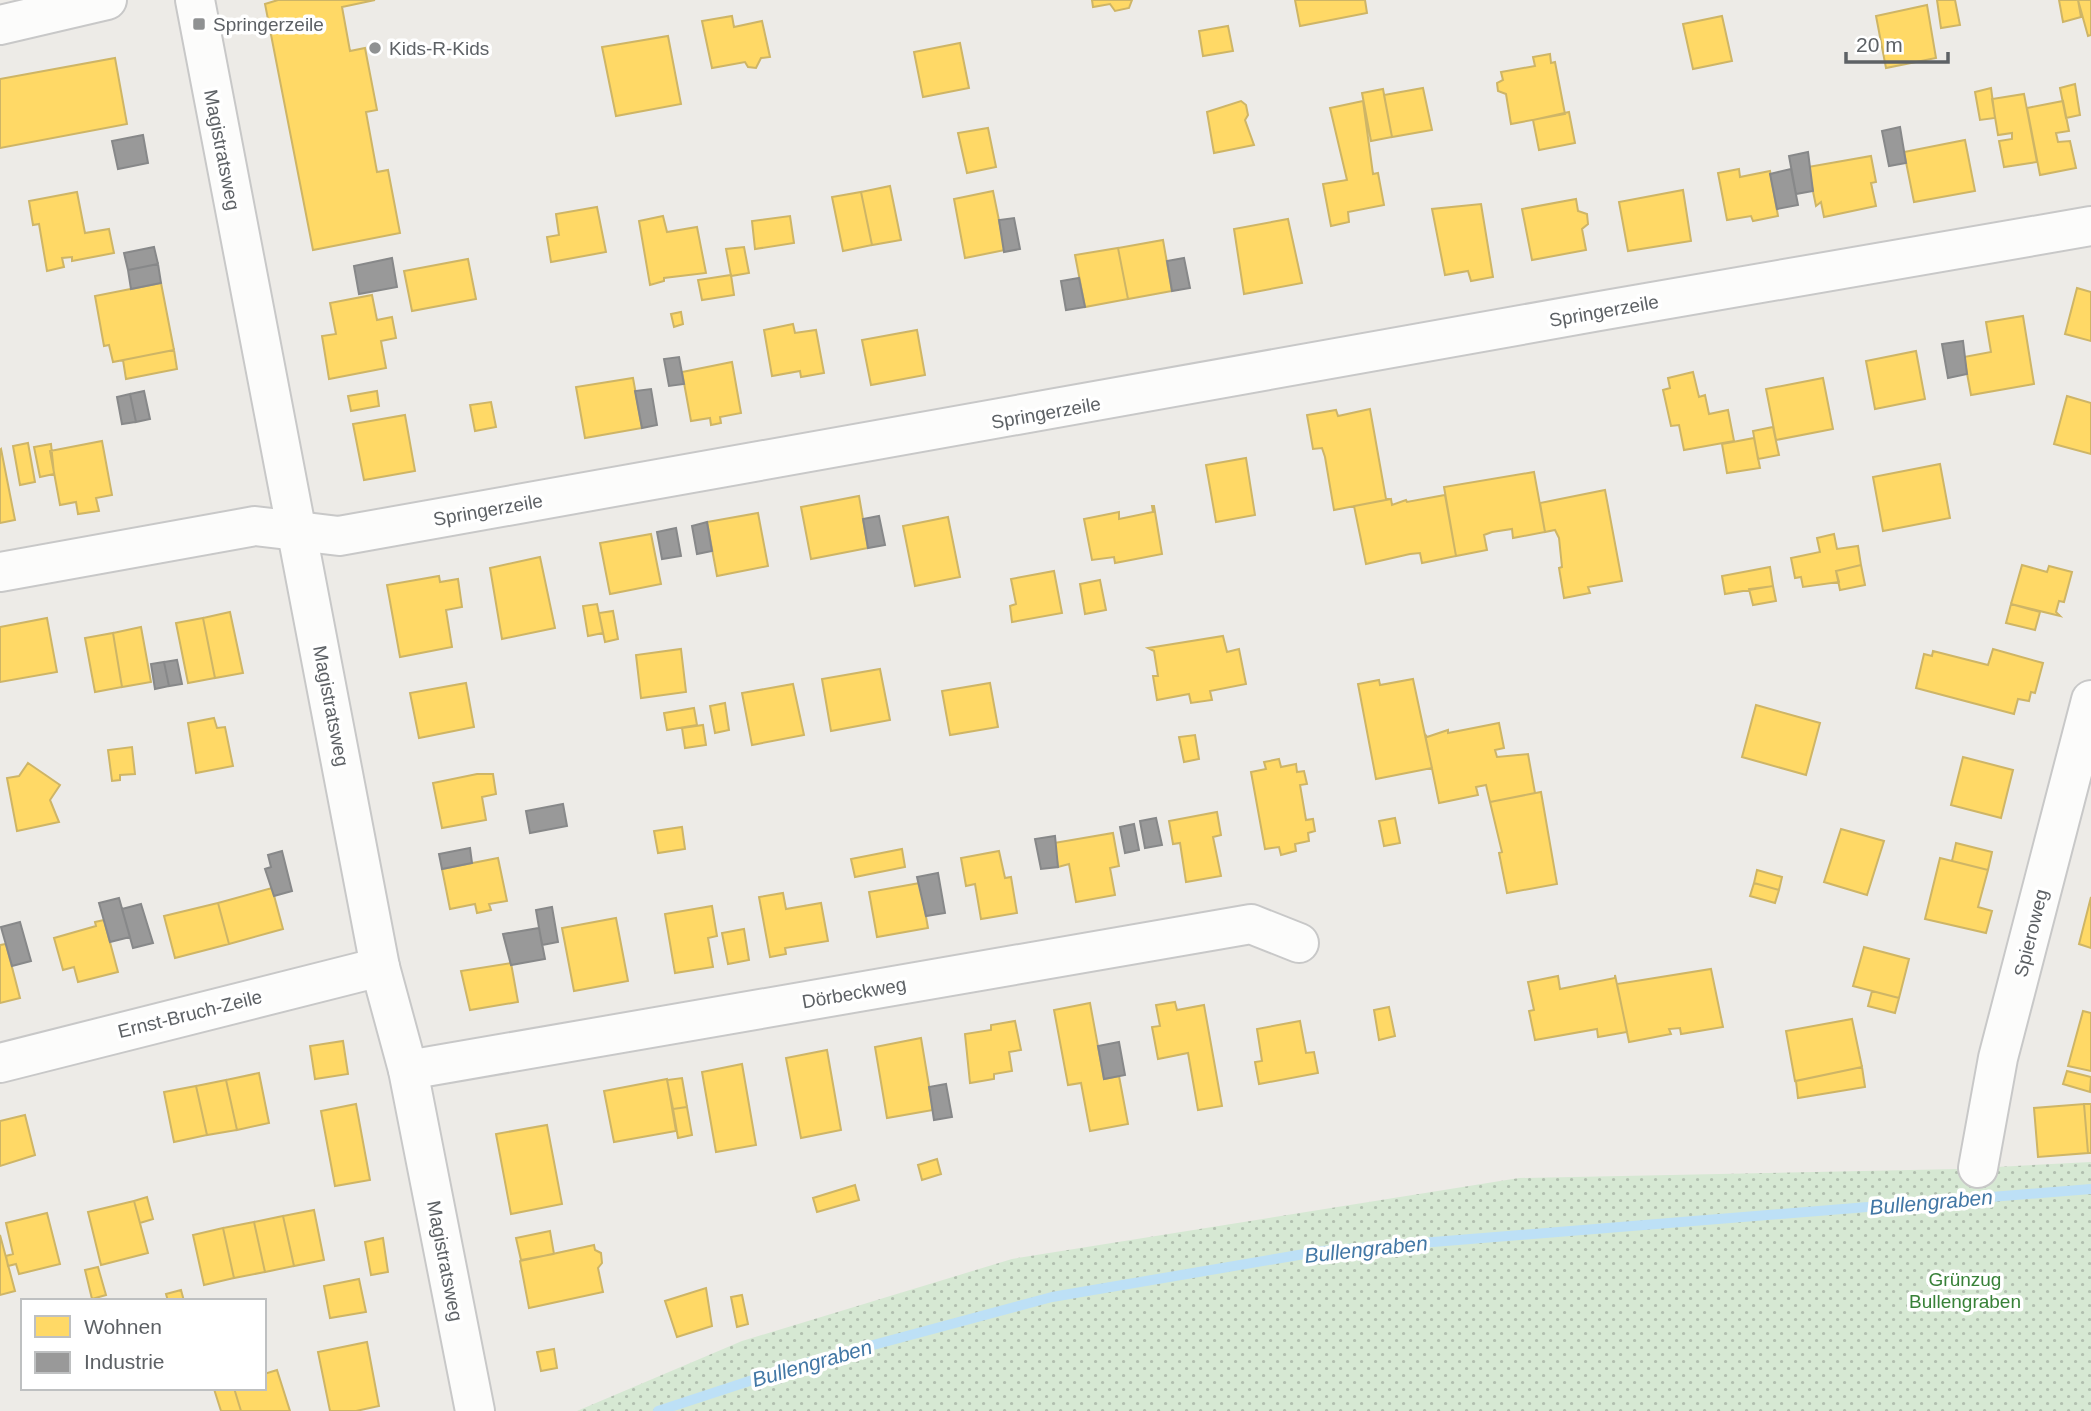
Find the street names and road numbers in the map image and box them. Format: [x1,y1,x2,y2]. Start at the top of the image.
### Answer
street label: Magistratsweg [200,88,244,212]
street label: Springerzeile [1548,291,1660,331]
street label: Springerzeile [990,393,1102,433]
street label: Springerzeile [432,490,544,530]
street label: Magistratsweg [309,644,353,768]
street label: Spieroweg [2010,887,2052,979]
street label: Dörbeckweg [800,973,908,1013]
street label: Ernst-Bruch-Zeile [116,986,264,1042]
street label: Magistratsweg [423,1199,467,1323]

